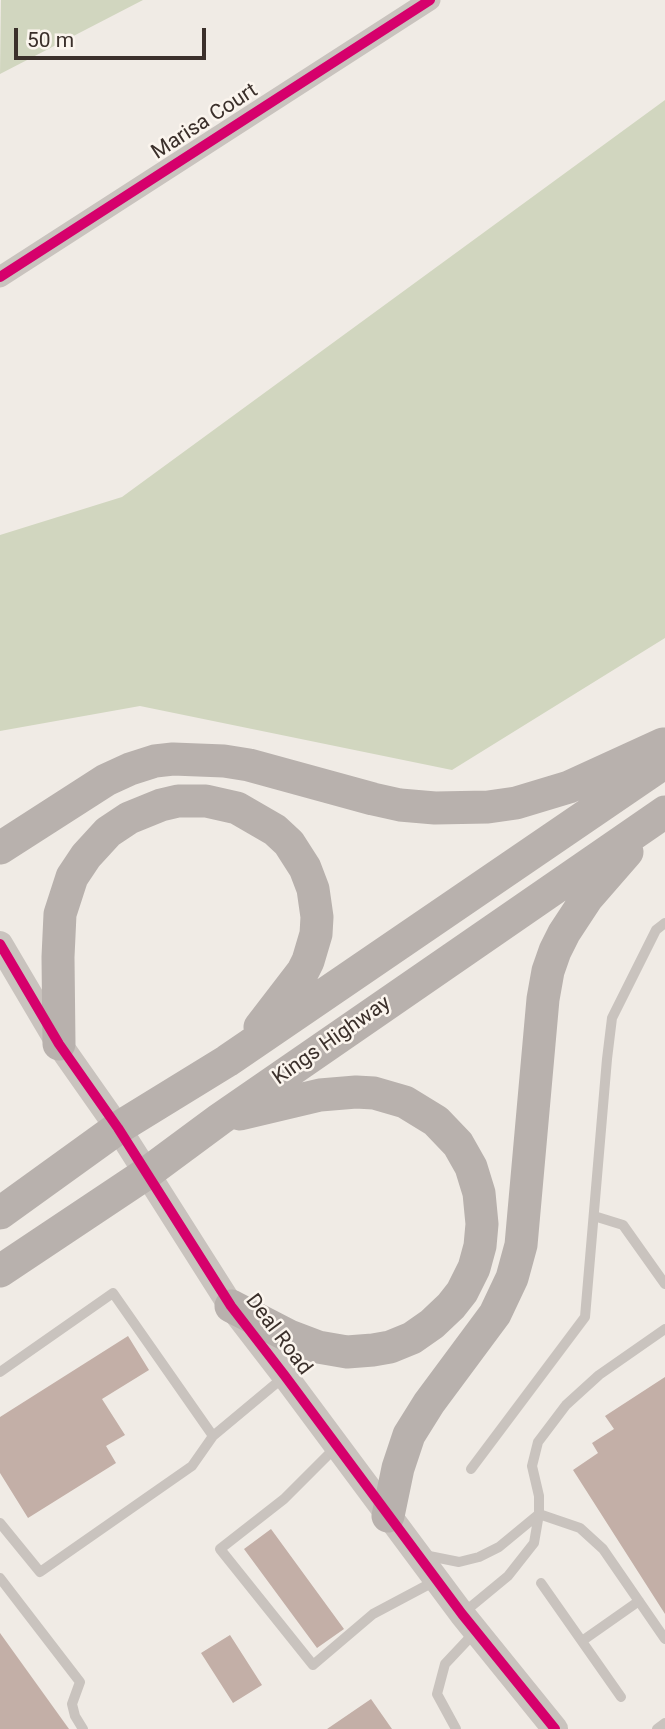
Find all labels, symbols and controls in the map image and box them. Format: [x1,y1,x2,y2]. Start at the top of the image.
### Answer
scale bar [18,14,210,58]
text: 50 m [27,28,74,52]
street label: Marisa Court [147,78,263,166]
street label: Kings Highway [268,991,396,1091]
street label: Deal Road [239,1290,317,1380]

